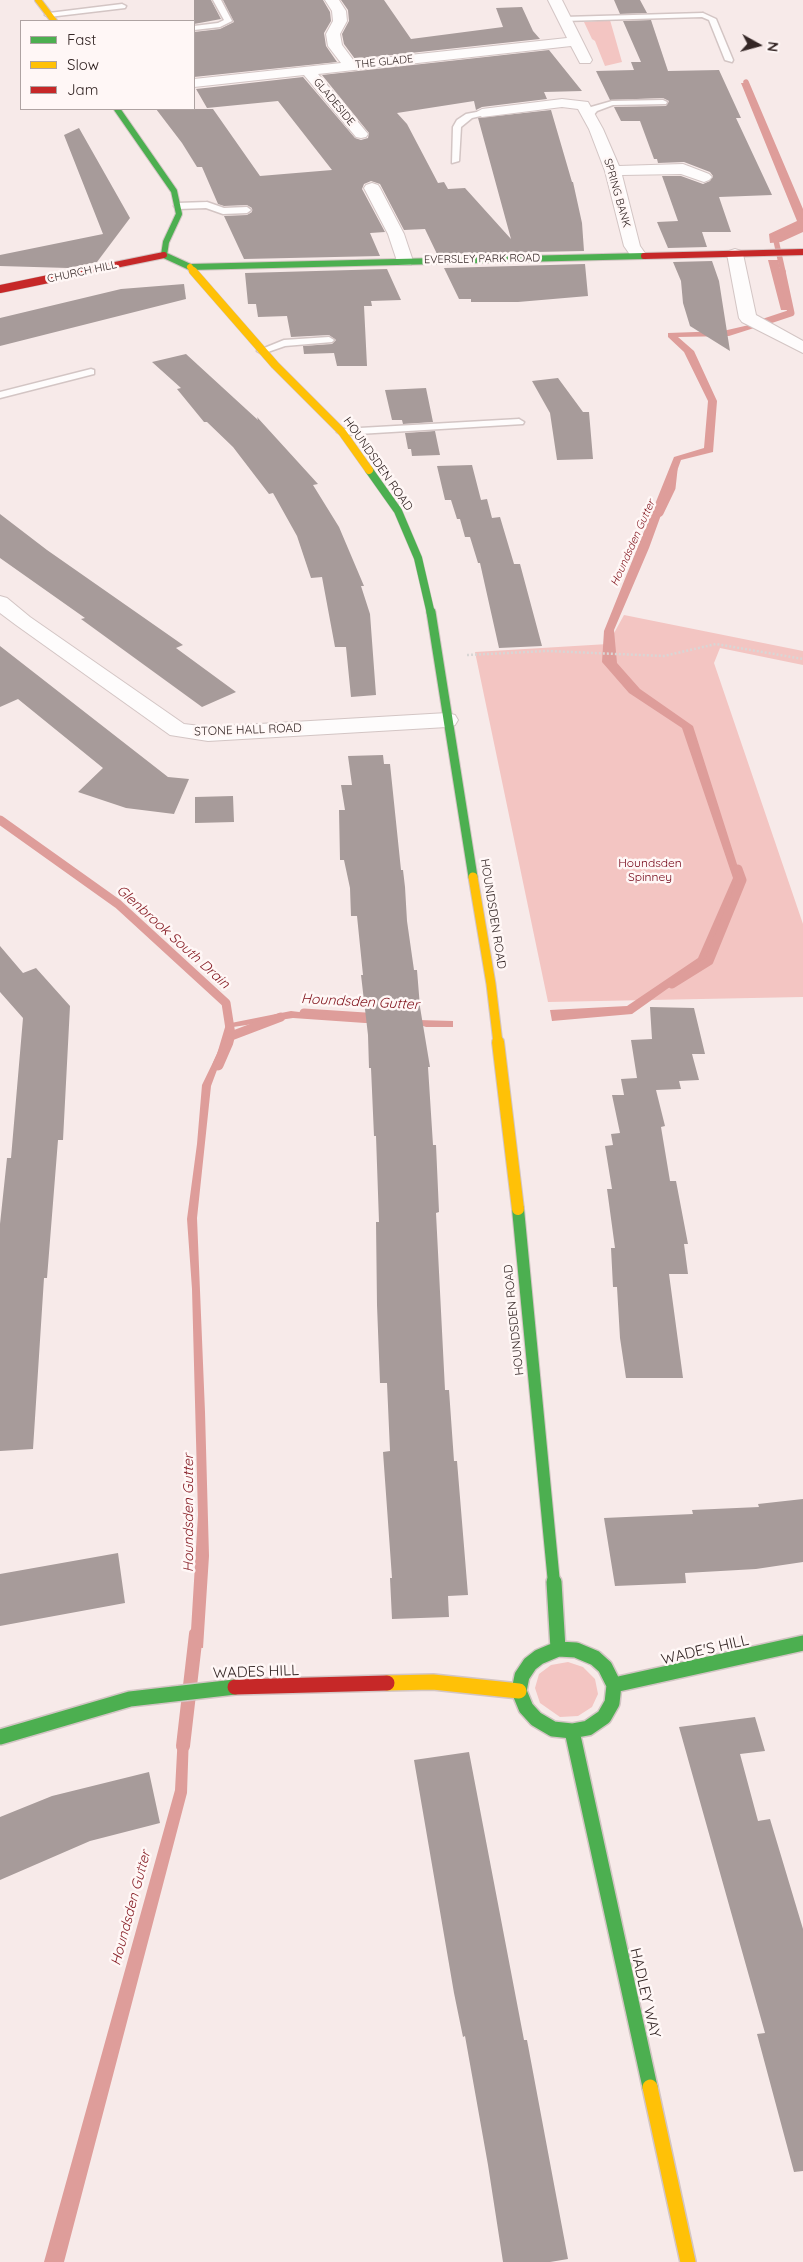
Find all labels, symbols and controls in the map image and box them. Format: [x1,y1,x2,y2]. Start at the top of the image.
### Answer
legend [20,20,195,110]
north arrow [733,20,783,70]
text: Fast [67,30,96,49]
text: N [763,41,782,53]
street label: THE GLADE [354,52,414,72]
text: Slow [67,55,99,74]
street label: GLADESIDE [310,76,358,128]
text: Jam [67,80,98,99]
street label: SPRING BANK [601,157,633,229]
street label: EVERSLEY PARK ROAD [424,251,540,267]
street label: CHURCH HILL [46,258,118,286]
street label: HOUNDSDEN ROAD [340,414,416,514]
water label: Houndsden Gutter [608,498,658,588]
street label: STONE HALL ROAD [194,721,302,739]
park label: Houndsden Spinney [618,856,682,884]
street label: HOUNDSDEN ROAD [477,858,509,970]
water label: Glenbrook South Drain [113,882,233,992]
water label: Houndsden Gutter [300,991,420,1013]
street label: HOUNDSDEN ROAD [501,1264,527,1376]
water label: Houndsden Gutter [181,1454,197,1572]
street label: WADE'S HILL [660,1631,750,1669]
street label: WADES HILL [213,1662,299,1682]
water label: Houndsden Gutter [108,1849,154,1967]
street label: HADLEY WAY [626,1946,664,2040]

